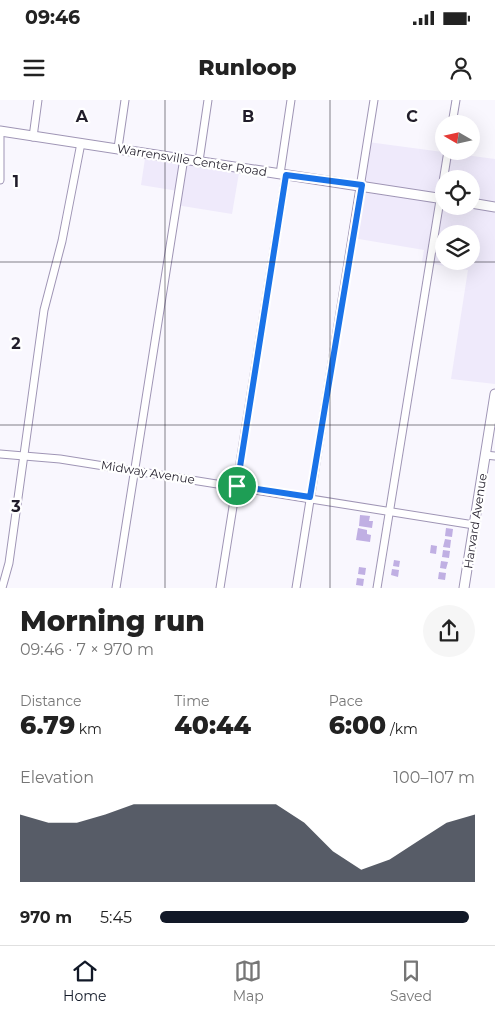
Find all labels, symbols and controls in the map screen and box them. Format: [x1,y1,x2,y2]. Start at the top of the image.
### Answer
text: 09:46 [25,6,80,29]
icon: menu [20,54,48,82]
text: Runloop [198,54,297,81]
icon: person [447,54,475,82]
text: A [75,107,89,126]
text: B [242,107,254,126]
text: C [406,107,418,126]
north arrow [435,115,480,160]
map controls [435,115,480,270]
street label: Warrensville Center Road [116,141,268,179]
button: locate [435,170,480,215]
text: 1 [13,172,19,191]
button: layers [435,225,480,270]
text: 2 [11,334,21,353]
street label: Midway Avenue [100,457,196,487]
pin [216,465,258,507]
icon: arrive [223,472,251,500]
street label: Harvard Avenue [460,472,490,570]
text: 3 [10,497,21,516]
text: Morning run [20,604,205,638]
button: share [423,605,475,657]
text: 09:46 · 7 × 970 m [20,640,154,659]
text: Distance [20,692,82,710]
text: Time [174,692,209,710]
text: Pace [329,692,363,710]
text: 6.79 [20,710,75,740]
text: 40:44 [174,710,251,740]
text: 6:00 [329,710,386,740]
text: km [75,720,102,738]
text: /km [386,720,418,738]
text: Elevation [20,768,94,787]
text: 100–107 m [393,768,475,787]
text: 970 m [20,908,72,927]
text: 5:45 [100,908,132,927]
tab: Home [63,957,107,1005]
tab: Map [233,957,264,1005]
tab: Saved [390,957,432,1005]

